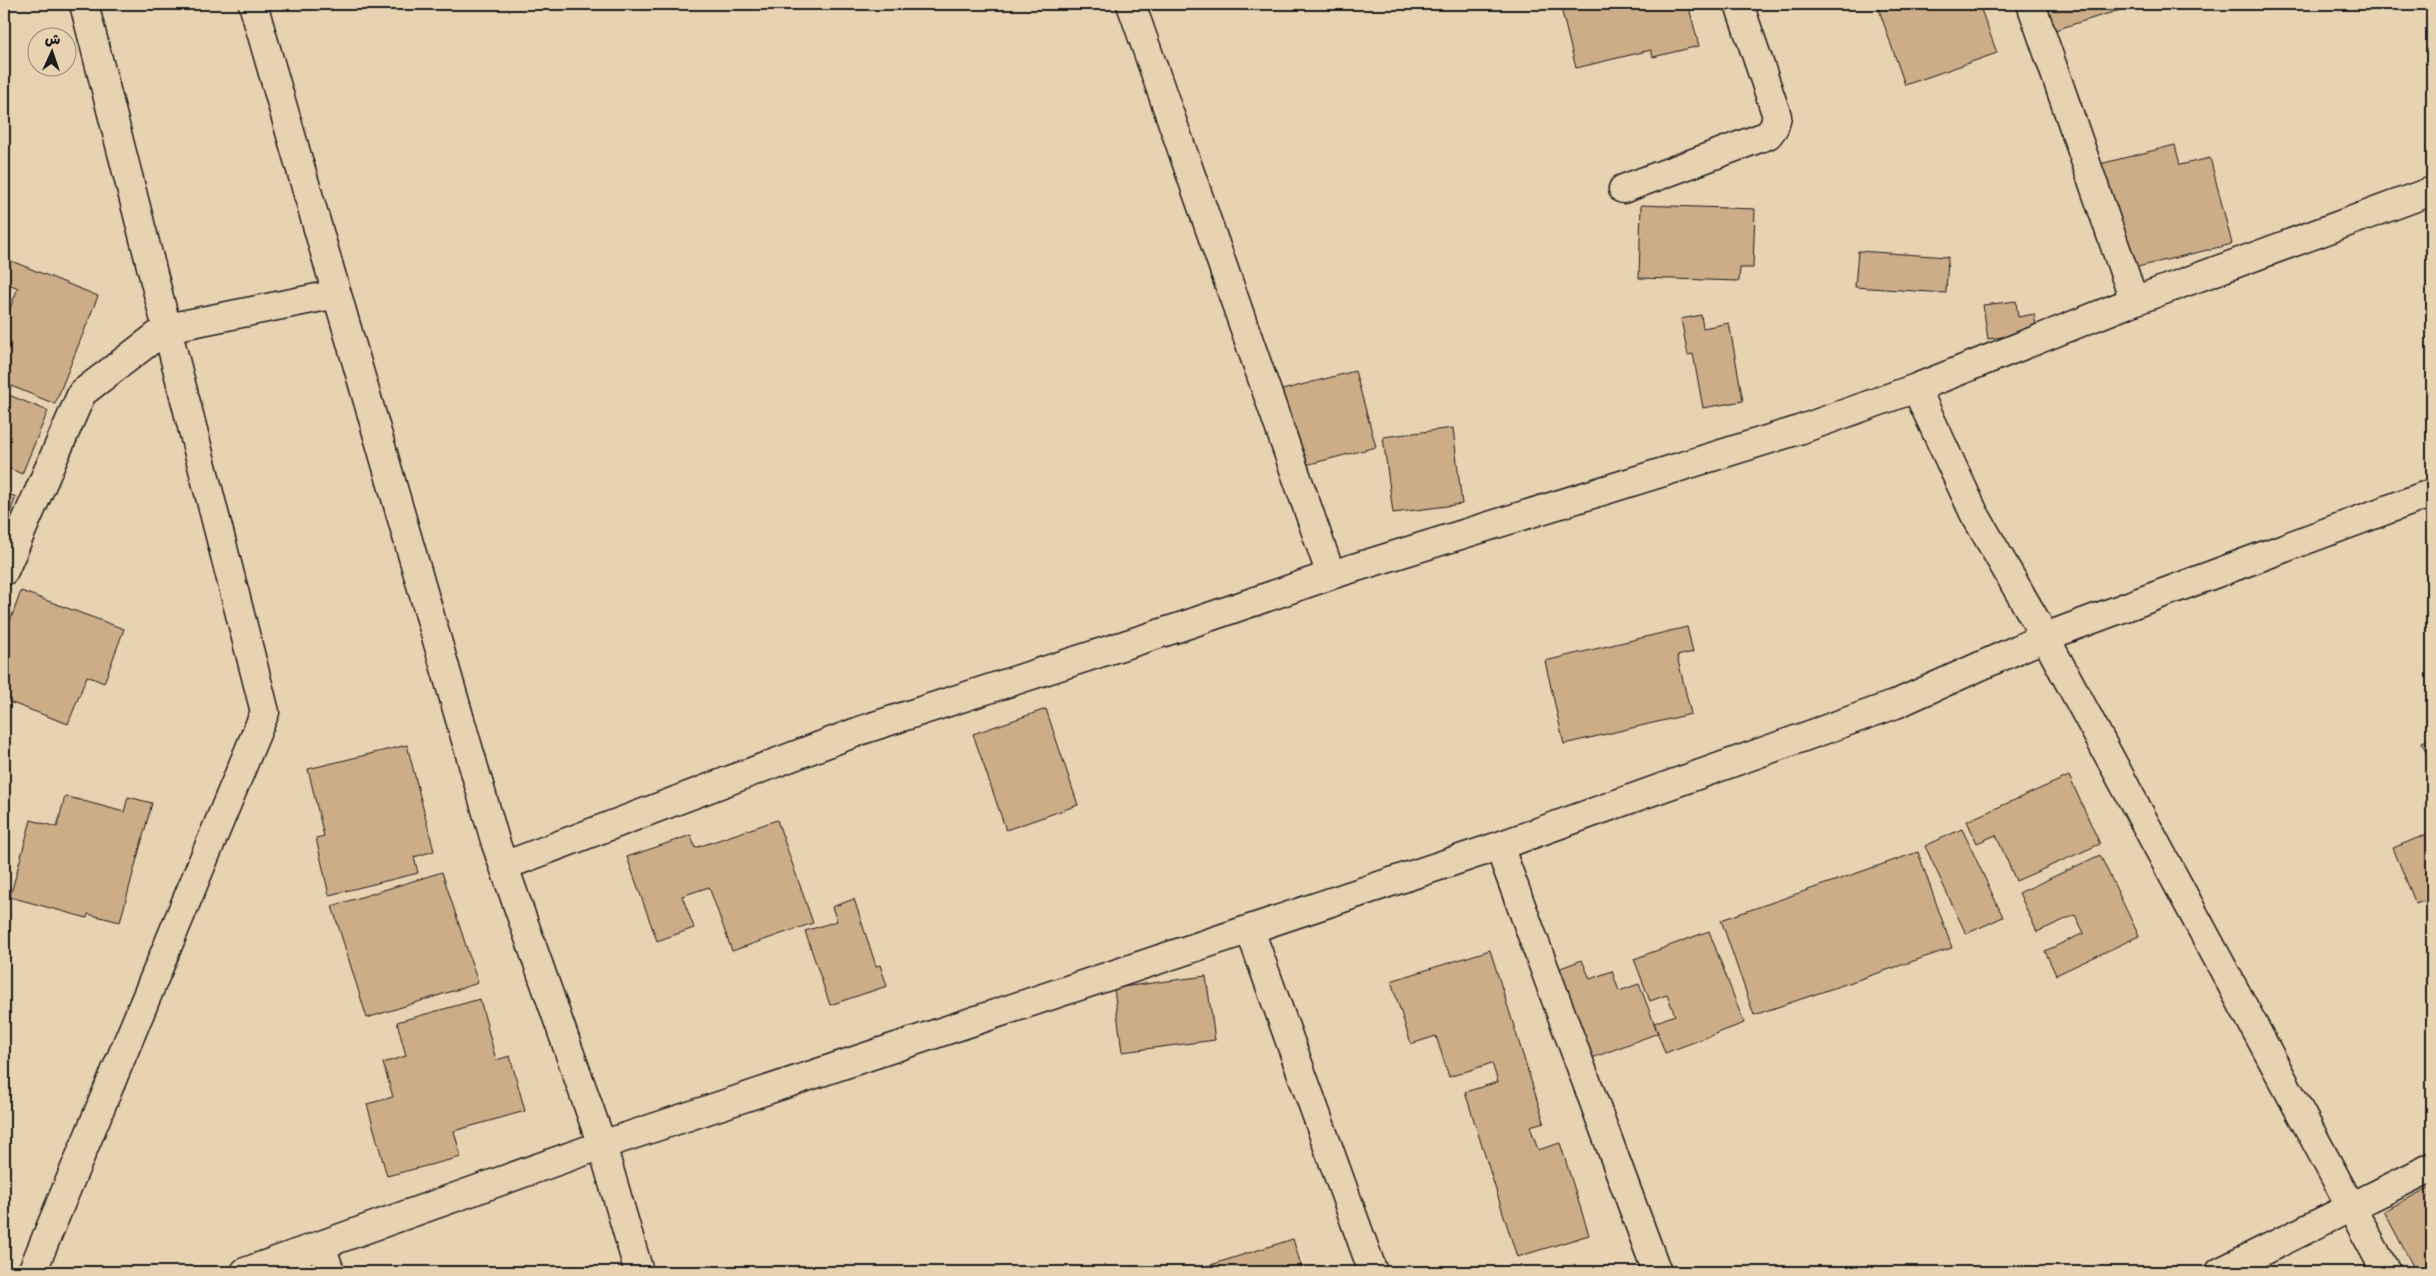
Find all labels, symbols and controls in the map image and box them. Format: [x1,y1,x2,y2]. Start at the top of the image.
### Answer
north arrow [28,28,78,78]
text: ش [45,29,61,48]

